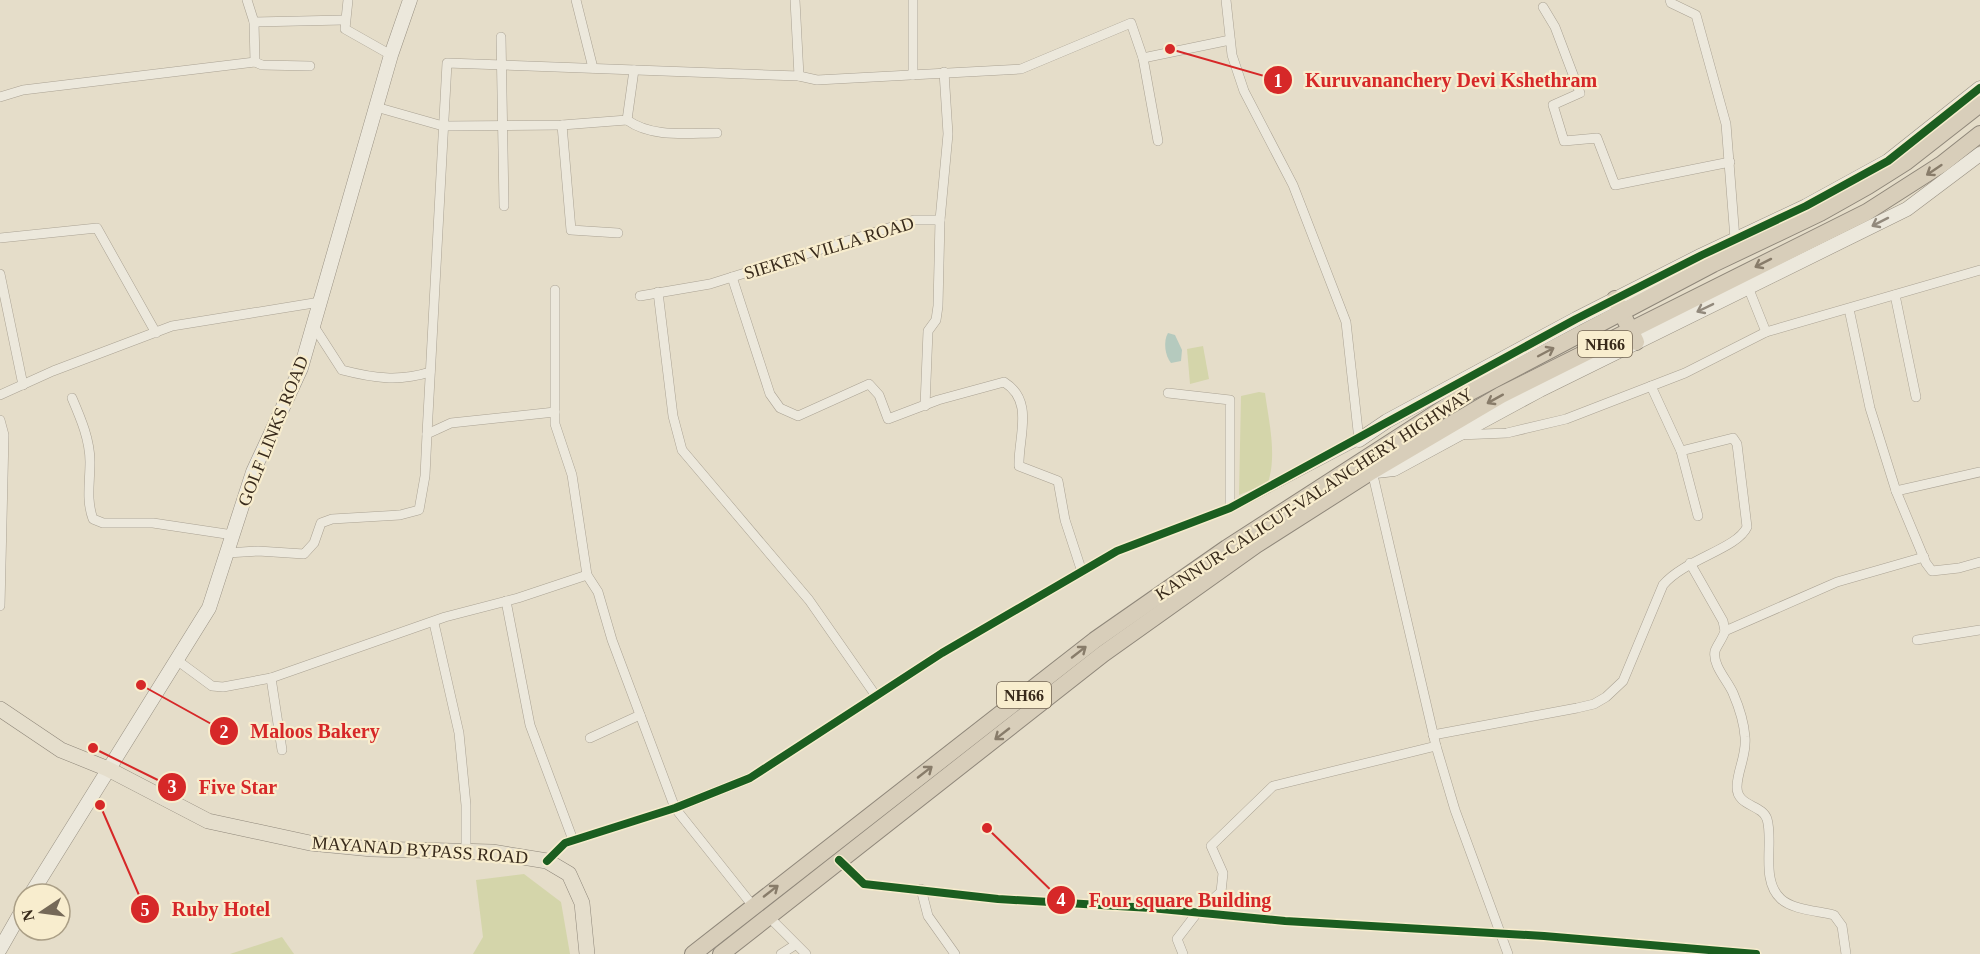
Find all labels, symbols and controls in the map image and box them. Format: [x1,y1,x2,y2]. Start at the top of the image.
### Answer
callout: Kuruvananchery Devi Kshethram [1263,61,1609,99]
text: Kuruvananchery Devi Kshethram [1305,69,1597,92]
text: 1 [1274,71,1283,91]
one-way arrow [1926,164,1943,176]
street label: SIEKEN VILLA ROAD [742,213,916,283]
one-way arrow [1871,217,1889,228]
one-way arrow [1755,257,1772,269]
one-way arrow [1696,303,1714,314]
road number: NH66 [1578,331,1632,357]
one-way arrow [1537,346,1554,358]
street label: GOLF LINKS ROAD [234,353,312,509]
street label: KANNUR-CALICUT-VALANCHERY HIGHWAY [1152,384,1476,604]
one-way arrow [1487,394,1505,405]
one-way arrow [1071,646,1087,659]
road number: NH66 [997,682,1051,708]
callout: Maloos Bakery [209,712,392,750]
text: Maloos Bakery [250,720,380,743]
text: 2 [220,722,229,742]
one-way arrow [994,727,1010,740]
one-way arrow [917,765,933,778]
callout: Five Star [157,768,289,806]
text: Five Star [199,776,277,798]
text: 3 [168,777,177,797]
street label: MAYANAD BYPASS ROAD [311,832,529,868]
callout: Four square Building [1046,881,1283,919]
north arrow [12,882,72,942]
one-way arrow [763,885,779,898]
text: Four square Building [1089,889,1271,912]
callout: Ruby Hotel [130,890,283,928]
text: 4 [1057,890,1066,910]
text: Ruby Hotel [172,898,271,921]
text: 5 [141,900,150,920]
text: N [18,907,37,923]

